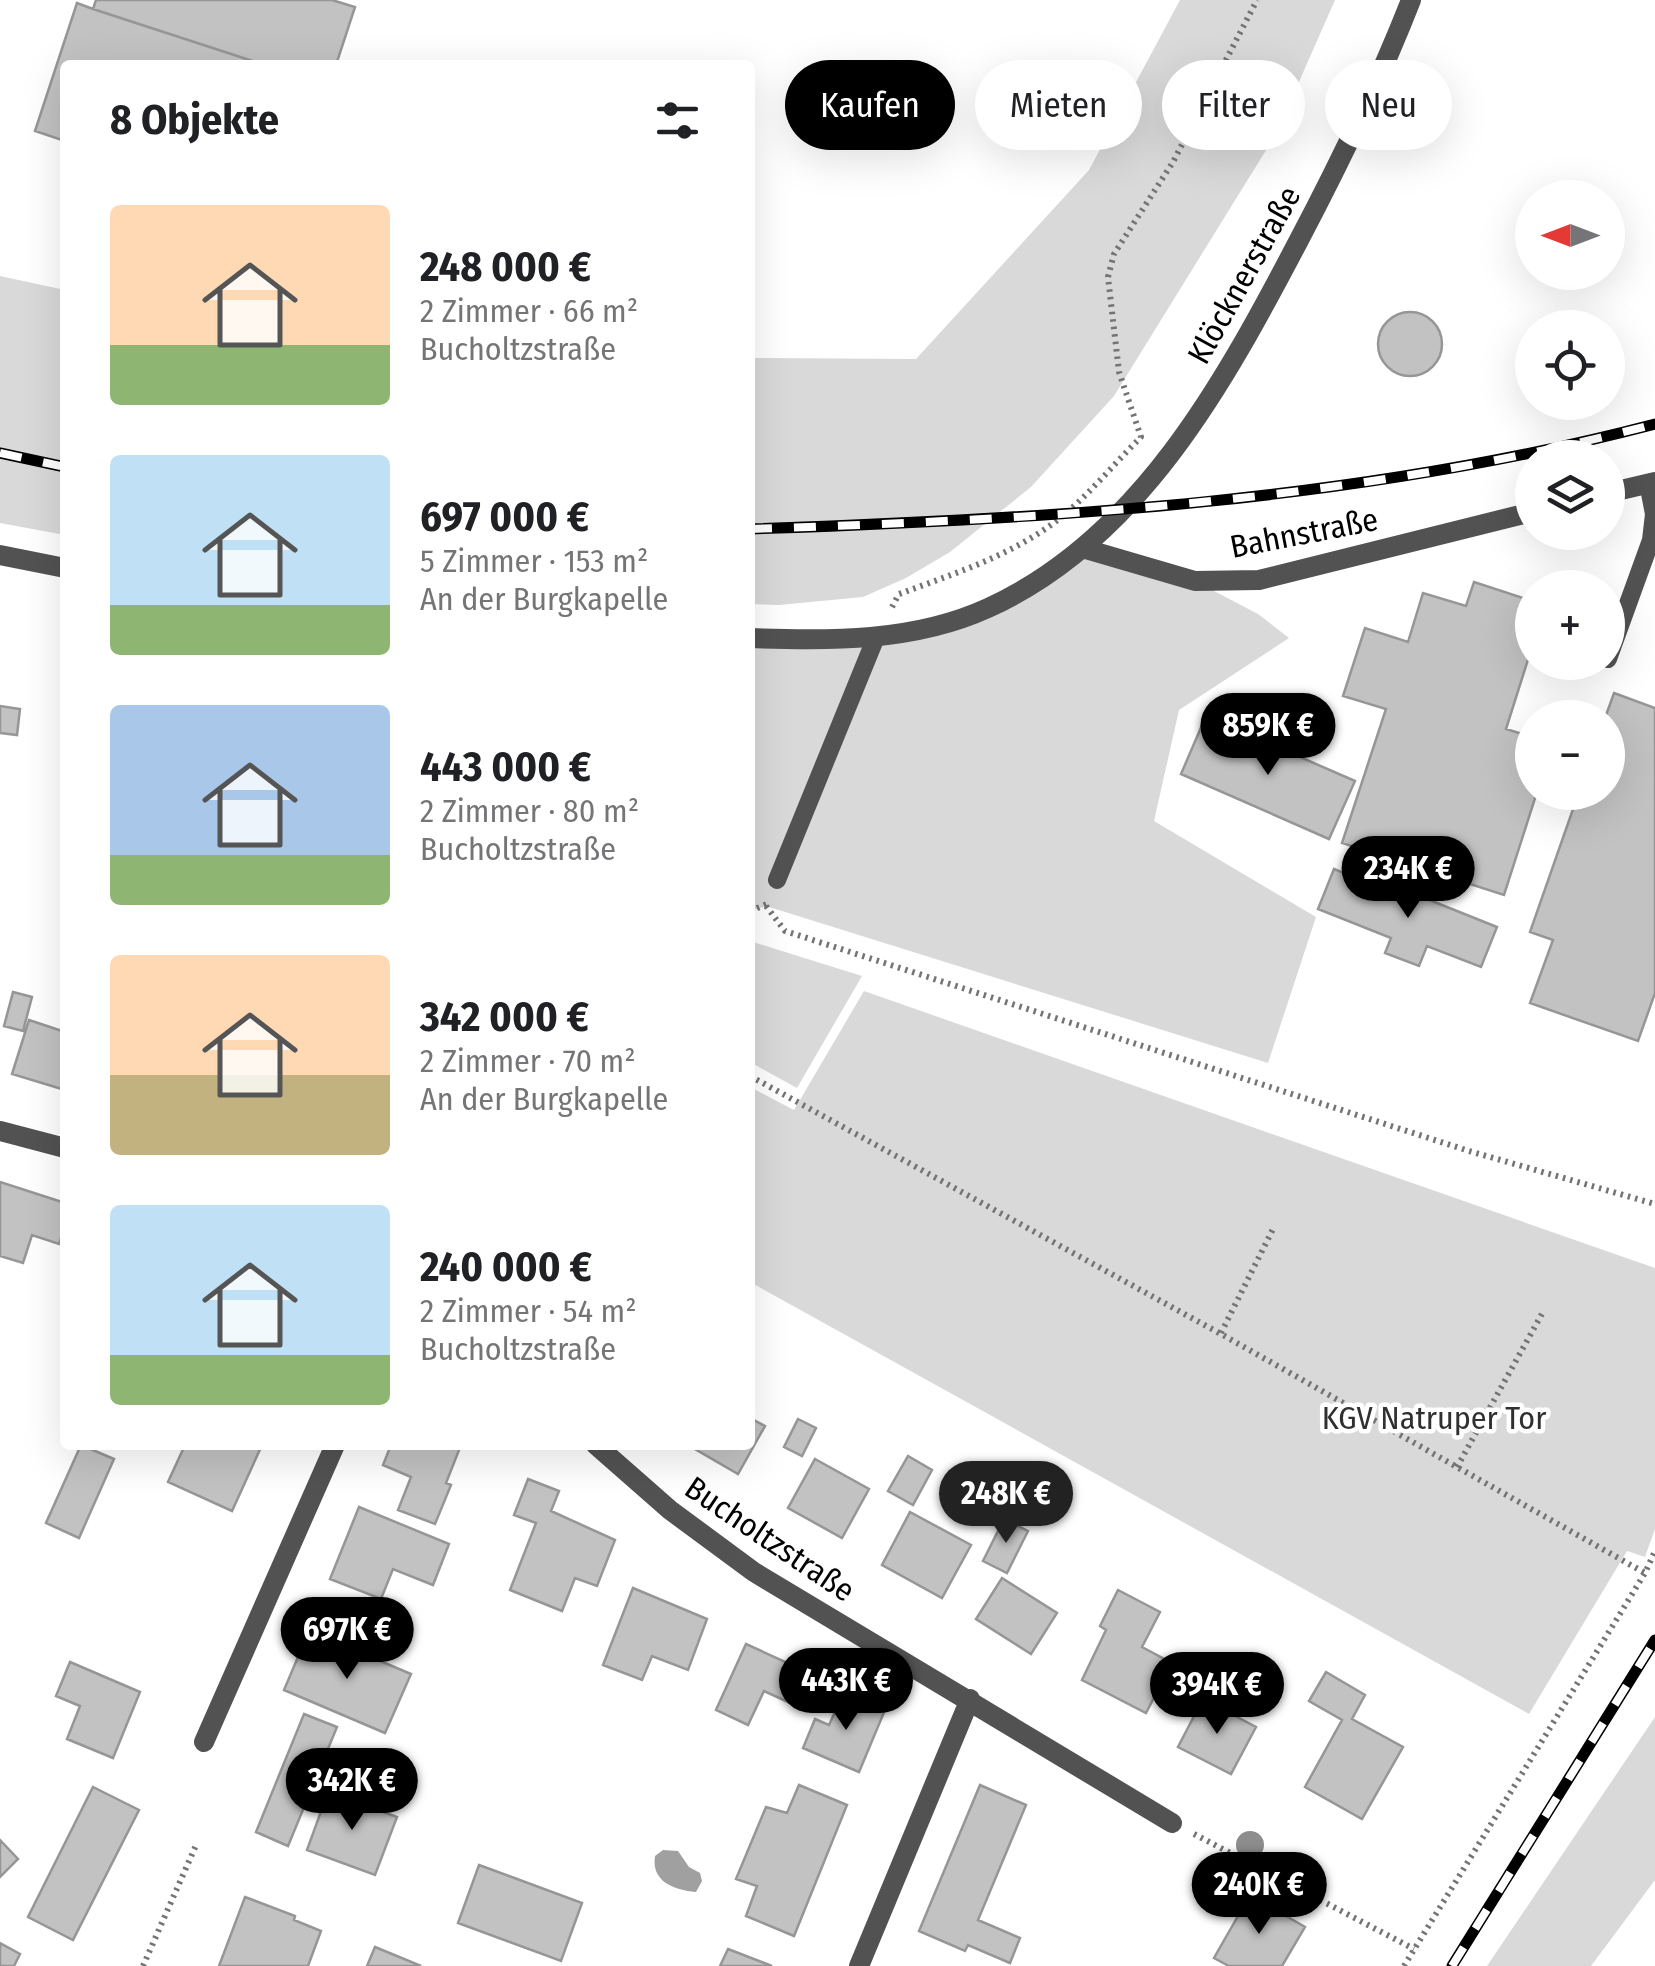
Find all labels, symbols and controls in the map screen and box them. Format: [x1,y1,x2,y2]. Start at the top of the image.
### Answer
chip: Kaufen [785,60,955,150]
chip: Mieten [975,60,1142,150]
chip: Filter [1162,60,1305,150]
chip: Neu [1325,60,1452,150]
icon: filters [650,93,705,148]
text: 8 Objekte [110,95,279,145]
street label: Klöcknerstraße [1180,180,1308,370]
north arrow [1515,180,1625,290]
map controls [1515,180,1625,810]
text: 248 000 € [420,242,591,292]
icon: home [190,245,310,365]
text: 2 Zimmer · 66 m² [420,292,638,330]
button: locate [1515,310,1625,420]
text: Bucholtzstraße [420,330,616,368]
button: layers [1515,440,1625,550]
text: 697 000 € [420,492,589,542]
icon: home [190,495,310,615]
street label: Bahnstraße [1227,500,1381,566]
text: 5 Zimmer · 153 m² [420,542,648,580]
button: + [1515,570,1625,680]
text: An der Burgkapelle [420,580,668,618]
pin: 859K € [1187,693,1349,778]
button: − [1515,700,1625,810]
text: 859K € [1222,706,1314,744]
text: 443 000 € [420,742,591,792]
icon: home [190,745,310,865]
text: 2 Zimmer · 80 m² [420,792,639,830]
text: Bucholtzstraße [420,830,616,868]
pin: 234K € [1327,836,1489,921]
text: 234K € [1364,849,1452,887]
text: 342 000 € [420,992,589,1042]
icon: home [190,995,310,1115]
text: 2 Zimmer · 70 m² [420,1042,636,1080]
text: An der Burgkapelle [420,1080,668,1118]
text: 240 000 € [420,1242,592,1292]
icon: home [190,1245,310,1365]
text: 2 Zimmer · 54 m² [420,1292,637,1330]
text: Bucholtzstraße [420,1330,616,1368]
park label: KGV Natruper Tor [1322,1399,1546,1437]
pin: 248K € [925,1461,1087,1546]
street label: Bucholtzstraße [678,1468,862,1610]
text: 248K € [961,1474,1051,1512]
pin: 697K € [266,1597,428,1682]
text: 697K € [303,1610,391,1648]
pin: 443K € [765,1648,927,1733]
pin: 394K € [1136,1652,1298,1737]
text: 443K € [801,1661,891,1699]
text: 394K € [1172,1665,1262,1703]
pin: 342K € [271,1748,433,1833]
text: 342K € [308,1761,396,1799]
pin: 240K € [1178,1852,1340,1937]
text: 240K € [1214,1865,1304,1903]

